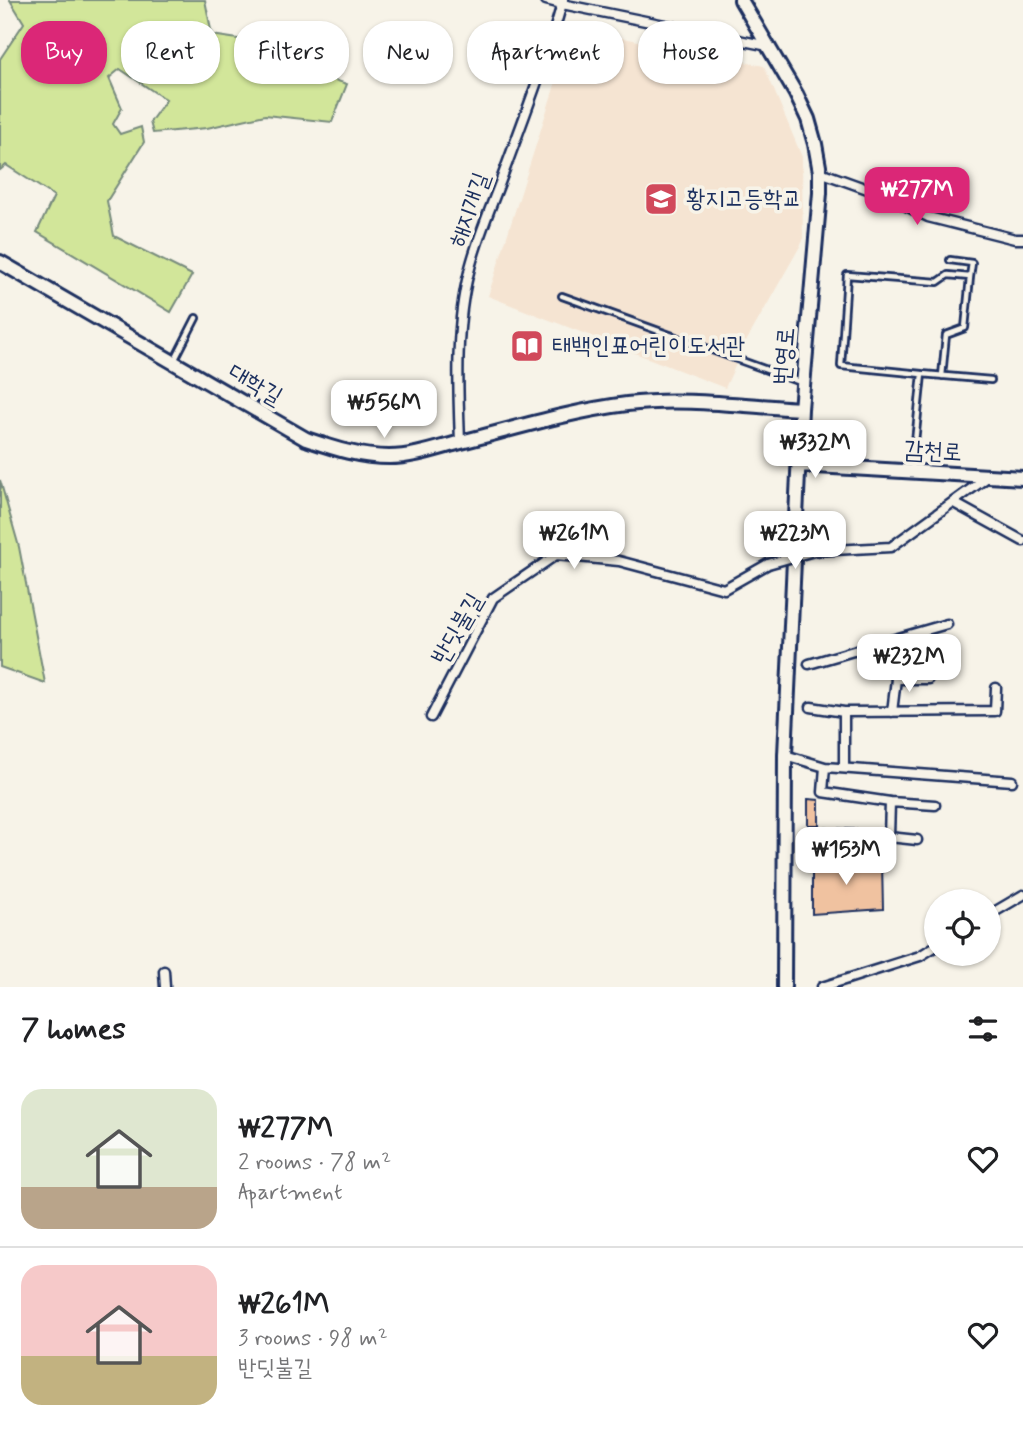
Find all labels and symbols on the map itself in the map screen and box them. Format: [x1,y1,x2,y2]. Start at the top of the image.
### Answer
street label: 해지개길 [442,168,498,252]
pin: ₩277M [868,168,966,227]
school or university icon: 황지고등학교 [642,180,680,218]
place label: 황지고등학교 [686,184,802,215]
street label: 번영로 [767,326,803,386]
library icon: 태백인표어린이도서관 [508,327,546,365]
place label: 태백인표어린이도서관 [552,331,745,362]
street label: 대학길 [222,357,288,413]
pin: ₩556M [335,380,433,440]
pin: ₩332M [766,420,864,480]
street label: 감천로 [903,435,963,469]
pin: ₩261M [525,512,623,571]
pin: ₩223M [746,512,844,571]
street label: 반딧불길 [425,588,491,670]
pin: ₩232M [860,634,958,694]
pin: ₩153M [797,828,895,887]

